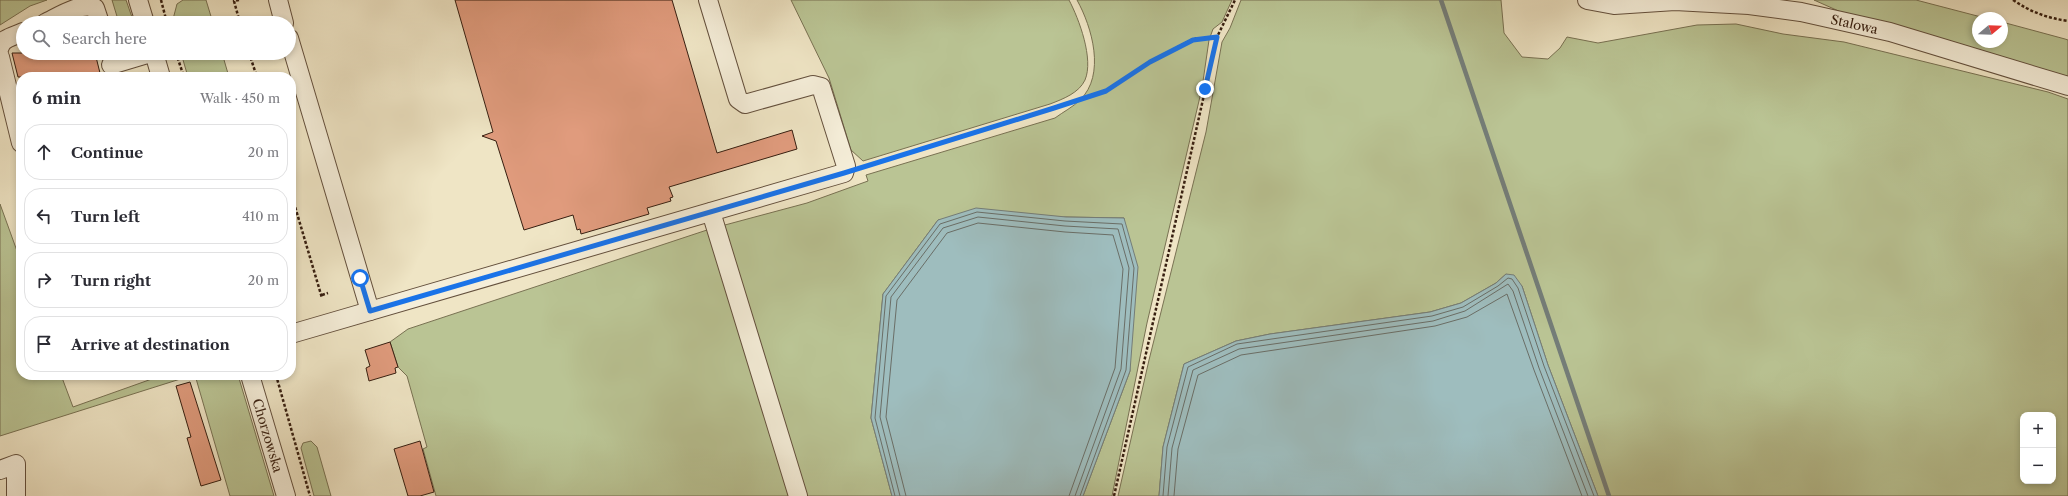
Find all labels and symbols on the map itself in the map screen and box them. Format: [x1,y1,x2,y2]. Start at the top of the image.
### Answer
street label: Stalowa [1829,11,1880,37]
north arrow [1972,12,2008,48]
route end [1196,80,1214,98]
route start [351,269,369,287]
street label: Chorzowska [249,397,287,474]

